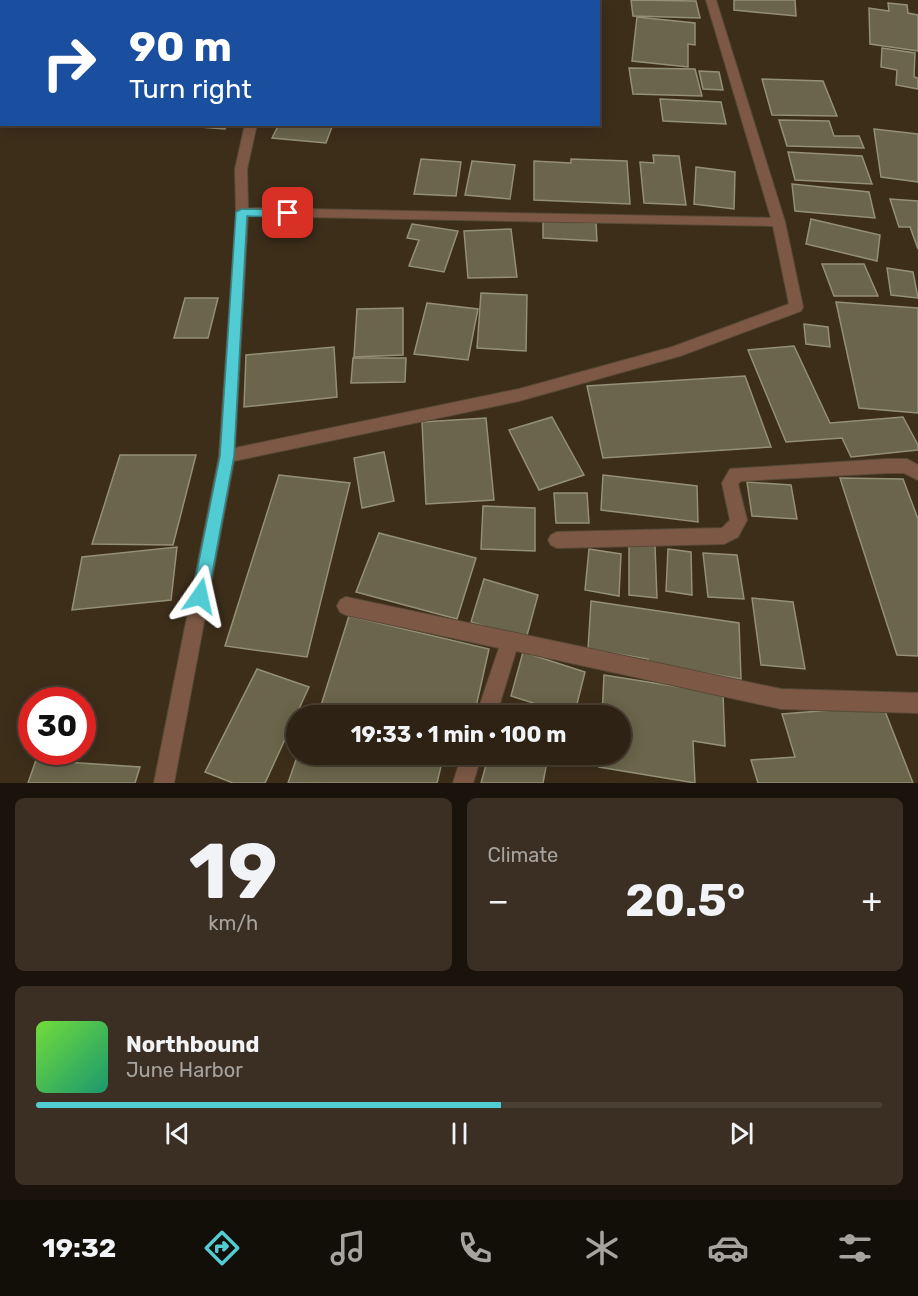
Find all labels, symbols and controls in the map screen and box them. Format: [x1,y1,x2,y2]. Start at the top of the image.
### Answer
text: 90 m [129,22,232,72]
icon: right [30,24,108,102]
text: Turn right [129,73,252,105]
pin [262,187,313,238]
icon: arrive [271,196,304,229]
position arrow [168,564,232,628]
speed limit sign: 30 [18,687,96,765]
text: 19:33 · 1 min · 100 m [351,721,566,748]
text: 19 [189,825,278,918]
text: Climate [488,843,558,867]
text: 20.5° [625,874,745,927]
text: − [488,881,509,920]
text: + [861,881,882,920]
text: km/h [208,911,258,935]
text: Northbound [126,1031,259,1058]
text: June Harbor [126,1058,243,1082]
icon: previous [161,1117,194,1150]
icon: pause [443,1117,476,1150]
icon: next [725,1117,758,1150]
icon: directions [201,1227,243,1269]
icon: music [327,1227,369,1269]
icon: phone [454,1227,496,1269]
icon: climate [581,1227,623,1269]
icon: car [707,1227,749,1269]
icon: filters [834,1227,876,1269]
text: 19:32 [42,1232,116,1264]

